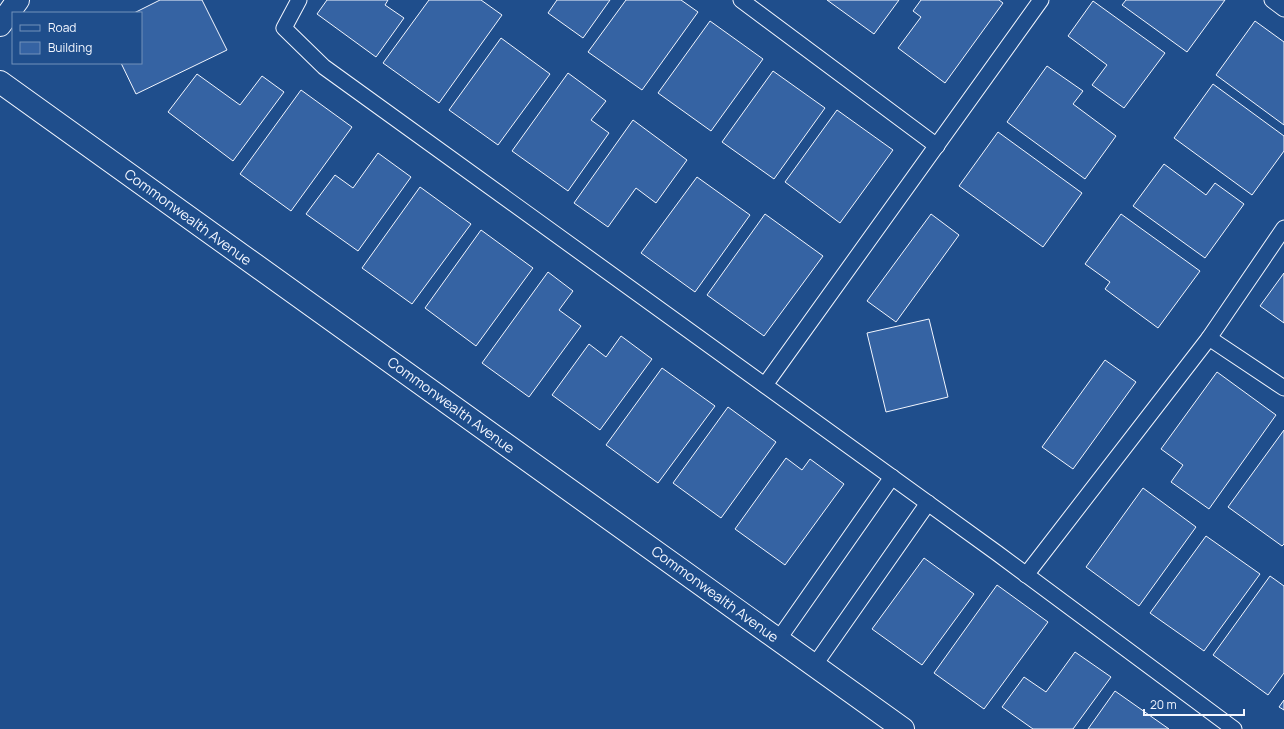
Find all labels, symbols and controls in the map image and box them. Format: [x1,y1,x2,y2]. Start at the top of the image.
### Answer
legend [12,12,142,64]
text: Road [48,19,76,36]
text: Building [48,39,92,56]
street label: Commonwealth Avenue [121,164,256,269]
street label: Commonwealth Avenue [384,352,519,457]
street label: Commonwealth Avenue [648,541,783,646]
scale bar [1144,691,1244,717]
text: 20 m [1150,696,1177,713]

